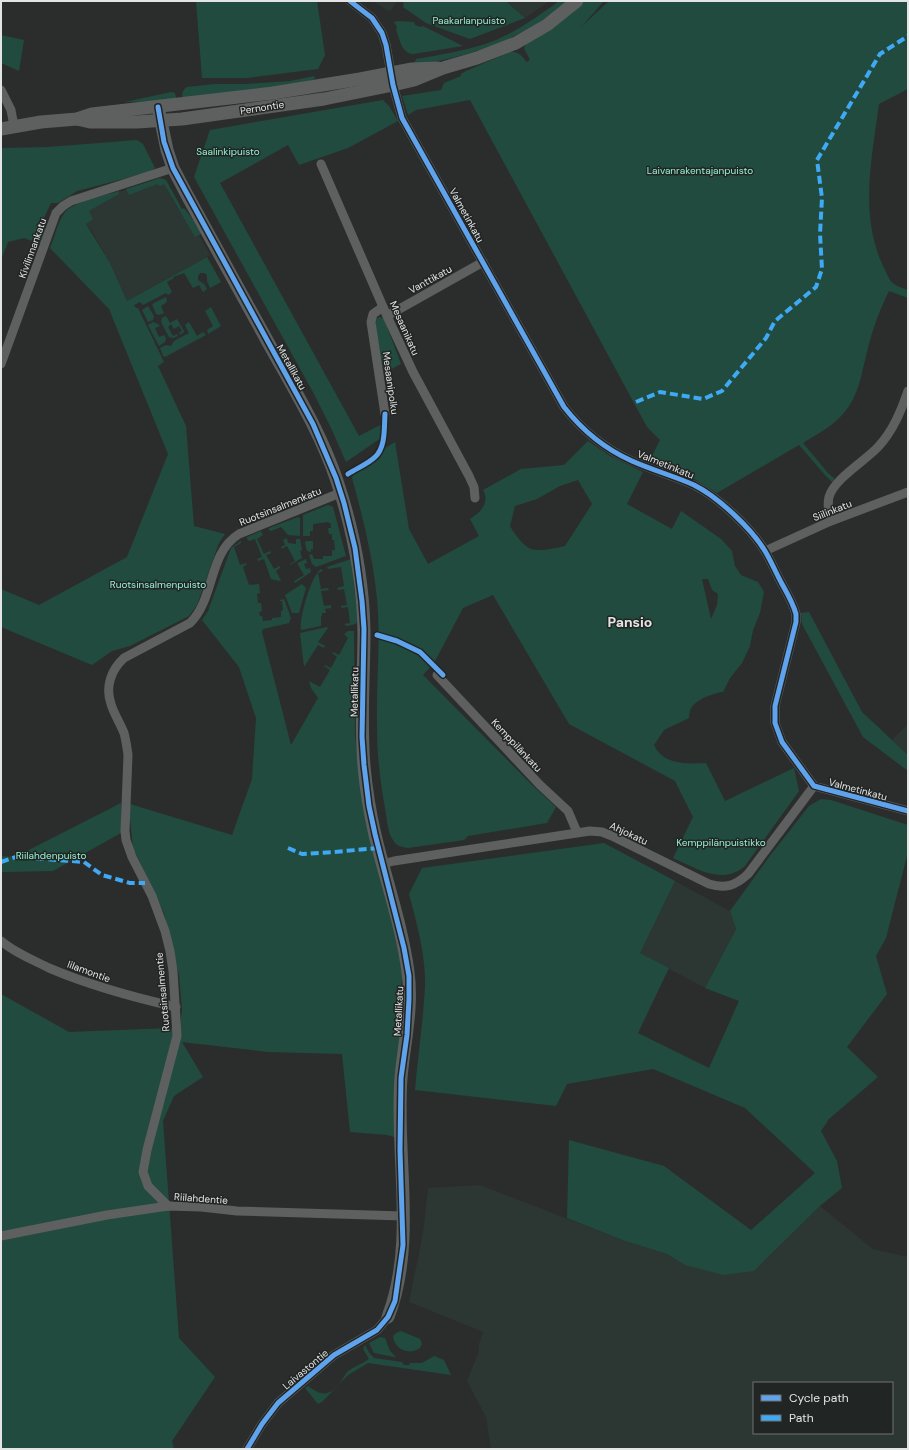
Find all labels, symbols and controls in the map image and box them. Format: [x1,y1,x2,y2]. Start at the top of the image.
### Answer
park label: Paakarlanpuisto [433,14,506,27]
street label: Pernontie [239,98,285,117]
park label: Saalinkipuisto [196,145,260,158]
park label: Laivanrakentajanpuisto [647,164,753,177]
street label: Valmetinkatu [446,186,487,245]
street label: Kivilinnankatu [16,216,49,280]
street label: Vanttikatu [406,262,454,297]
street label: Mesaanikatu [387,299,422,358]
street label: Metallikatu [274,342,310,393]
street label: Mesaanipolku [380,351,401,416]
street label: Valmetinkatu [635,447,696,482]
street label: Ruotsinsalmenkatu [237,484,323,529]
street label: Siilinkatu [811,497,854,524]
park label: Ruotsinsalmenpuisto [110,578,206,591]
district label: Pansio [608,613,652,631]
street label: Metallikatu [348,667,361,717]
street label: Kemppilänkatu [489,716,545,775]
street label: Valmetinkatu [827,775,889,804]
street label: Ahjokatu [608,819,650,848]
park label: Kemppilänpuistikko [676,836,766,849]
park label: Riilahdenpuisto [16,849,86,862]
street label: Ruotsinsalmentie [153,951,172,1032]
street label: Iilamontie [65,958,112,985]
street label: Metallikatu [391,985,406,1036]
street label: Riilahdentie [174,1190,229,1207]
street label: Laivastontie [280,1346,331,1392]
legend [753,1382,893,1434]
text: Cycle path [789,1390,849,1406]
text: Path [789,1410,814,1426]

